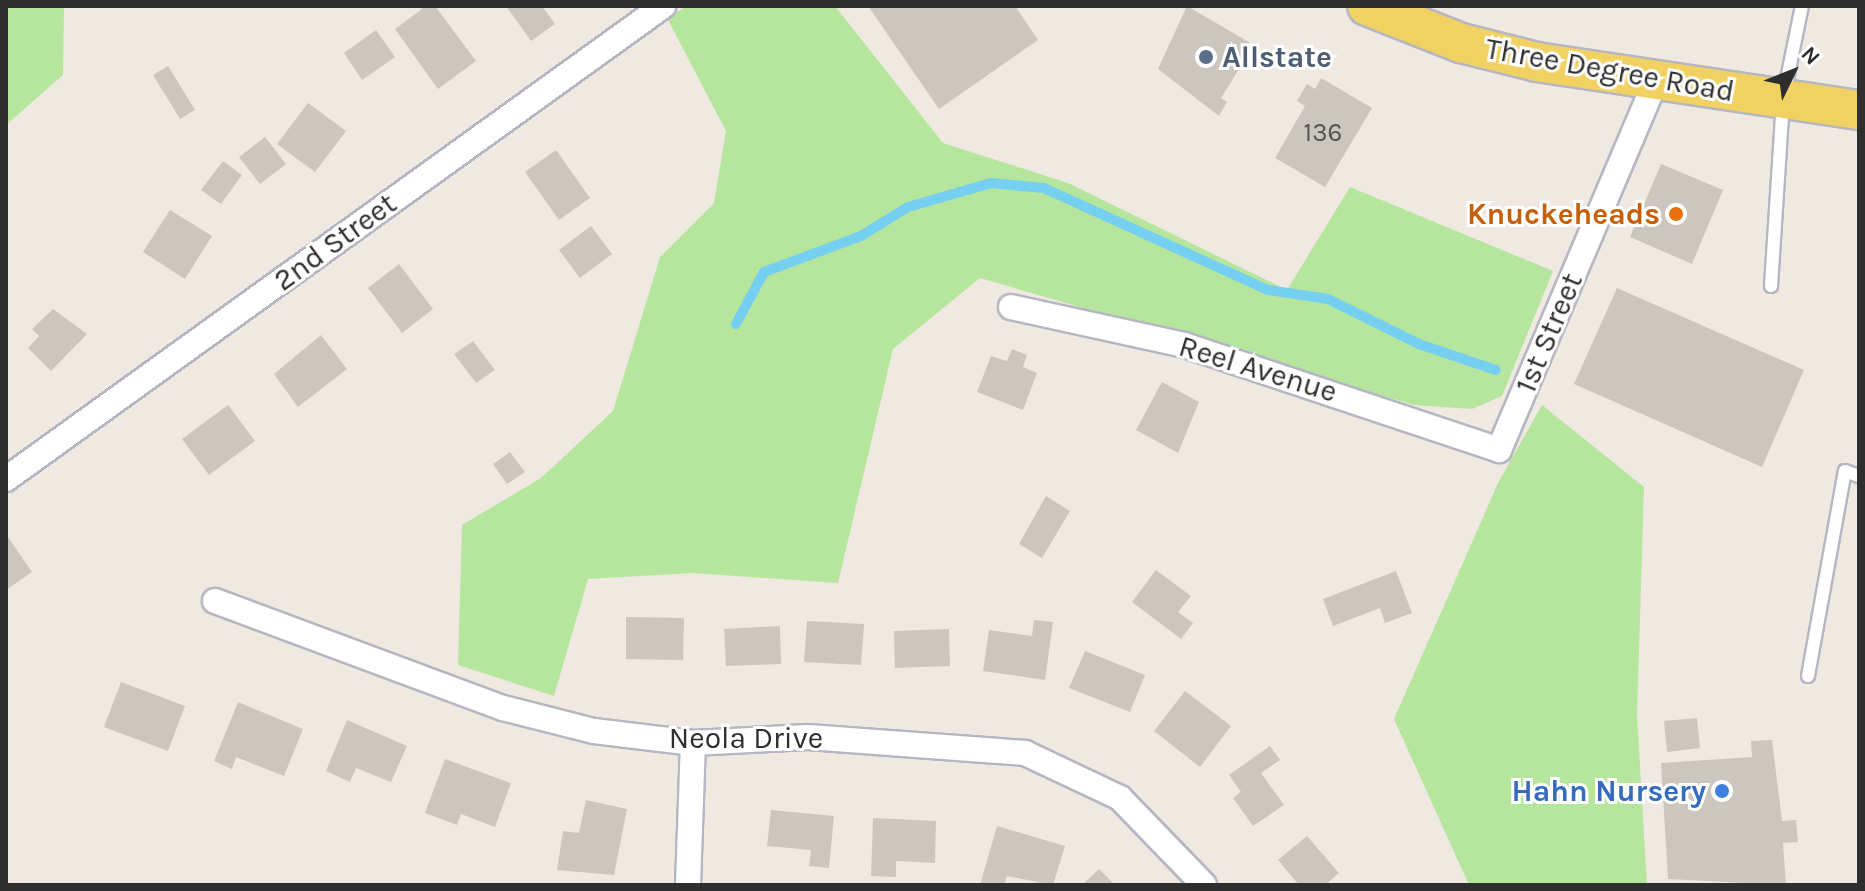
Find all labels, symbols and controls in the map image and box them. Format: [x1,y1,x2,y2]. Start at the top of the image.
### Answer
street label: Three Degree Road [1483,30,1737,110]
north arrow [1753,32,1833,112]
place label: Allstate [1222,39,1332,75]
text: N [1796,41,1825,70]
marker: Allstate [1197,48,1215,66]
house number: 136 [1304,117,1342,149]
street label: 2nd Street [267,185,403,299]
place label: Knuckeheads [1467,196,1660,232]
marker: Knuckeheads [1667,205,1685,223]
street label: 1st Street [1508,268,1590,398]
street label: Reel Avenue [1175,328,1341,410]
street label: Neola Drive [669,720,823,756]
place label: Hahn Nursery [1512,773,1706,809]
marker: Hahn Nursery [1713,782,1731,800]

